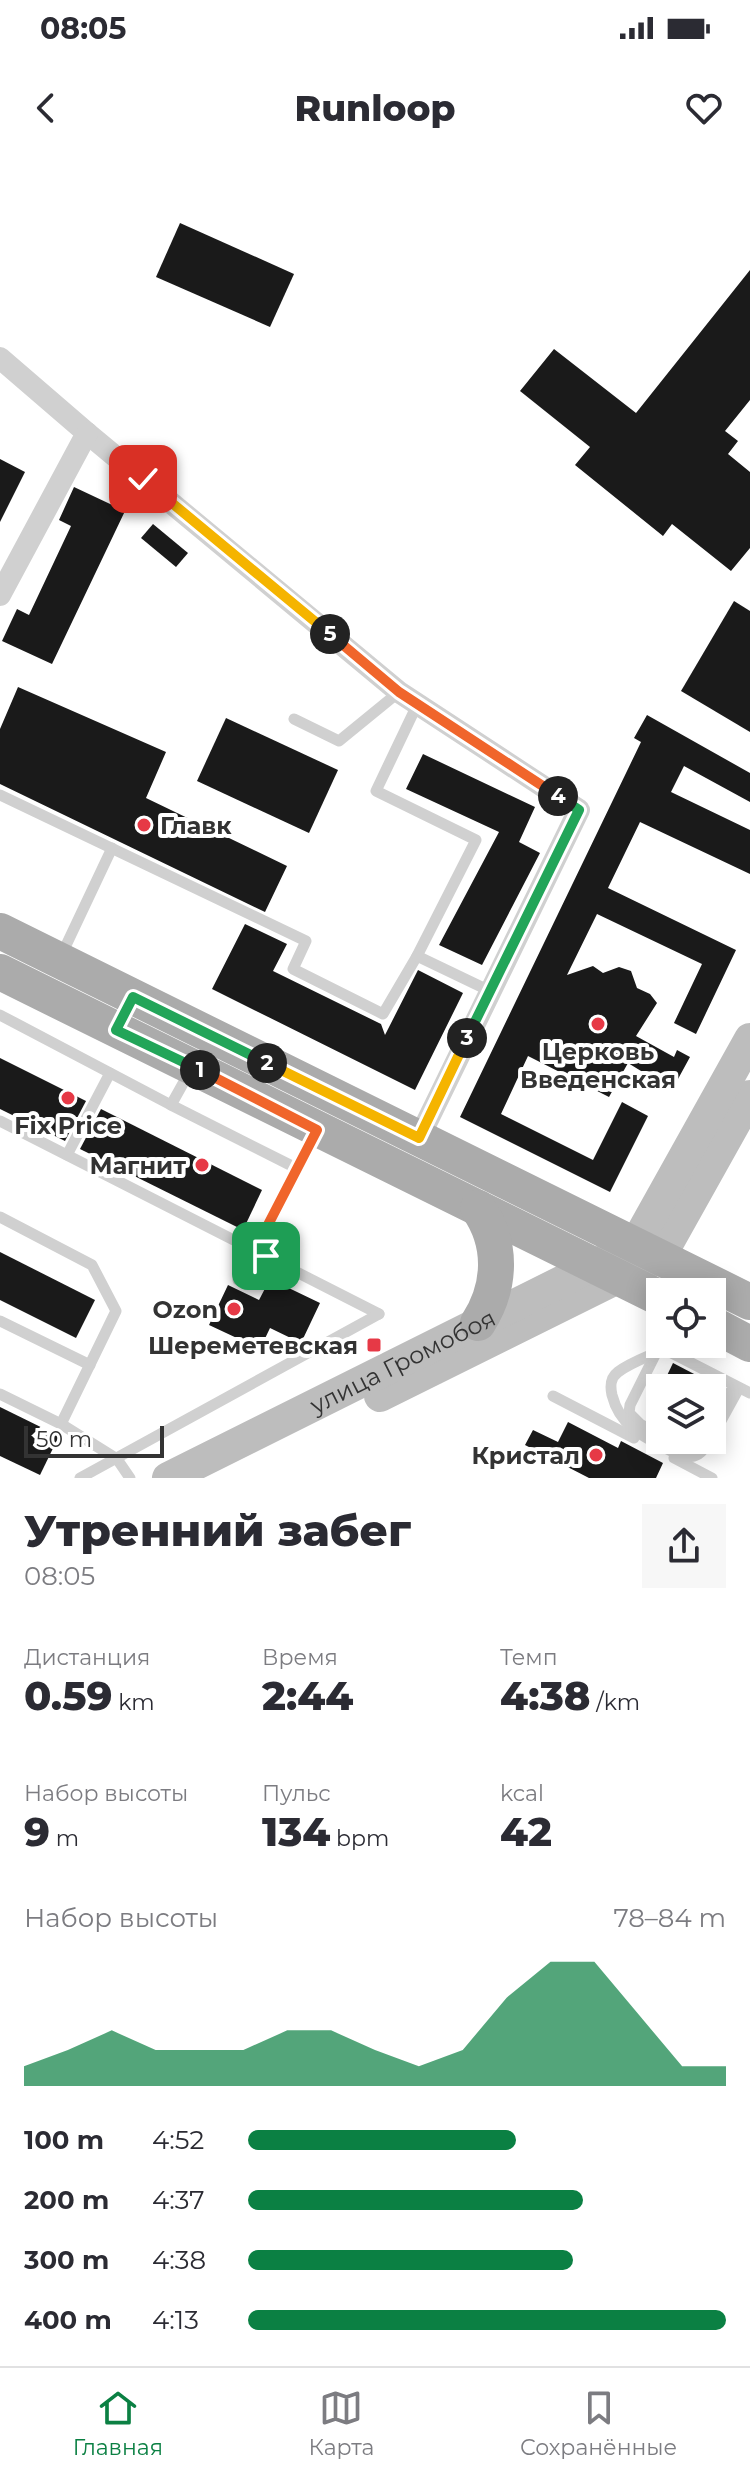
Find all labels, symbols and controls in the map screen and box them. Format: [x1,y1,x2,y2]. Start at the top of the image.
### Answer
text: 08:05 [40,10,126,47]
icon: back [24,86,68,130]
text: Runloop [295,86,455,130]
icon: heart [682,86,726,130]
pin [109,445,177,513]
icon: check [121,457,165,501]
pin: 5 [310,614,350,654]
text: 5 [323,620,337,647]
pin: 4 [538,776,578,816]
text: 4 [550,782,566,809]
place label: Главк [160,811,232,840]
marker: Главк [135,816,153,834]
marker: Церковь Введенская [589,1015,607,1033]
pin: 3 [447,1018,487,1058]
text: 3 [460,1024,474,1051]
place label: Церковь Введенская [520,1037,676,1094]
pin: 2 [247,1043,287,1083]
text: 2 [261,1049,273,1076]
pin: 1 [180,1050,220,1090]
text: 1 [196,1056,204,1083]
marker: Fix Price [59,1089,77,1107]
place label: Fix Price [14,1111,122,1140]
place label: Магнит [90,1151,186,1180]
marker: Магнит [193,1156,211,1174]
pin [232,1222,300,1290]
icon: arrive [244,1234,288,1278]
map controls [646,1278,726,1454]
button: locate [646,1278,726,1358]
place label: Ozon [153,1295,218,1324]
marker: Ozon [225,1300,243,1318]
street label: улица Громобоя [304,1303,500,1420]
place label: Шереметевская [148,1331,358,1360]
marker: Шереметевская [365,1336,383,1354]
button: layers [646,1374,726,1454]
scale bar [24,1422,164,1458]
text: 50 m [36,1426,92,1453]
place label: Кристал [471,1441,580,1470]
marker: Кристал [587,1446,605,1464]
text: Утренний забег [24,1503,411,1557]
button: share [642,1504,726,1588]
text: 08:05 [24,1560,95,1592]
text: Дистанция [24,1644,150,1671]
text: Время [262,1644,338,1671]
text: Темп [500,1644,558,1671]
text: 0.59 [24,1671,112,1720]
text: 2:44 [262,1671,353,1720]
text: 4:38 [500,1671,591,1720]
text: km [112,1689,155,1716]
text: /km [591,1689,640,1716]
text: Набор высоты [24,1780,188,1807]
text: Пульс [262,1780,331,1807]
text: kcal [500,1780,544,1807]
text: 9 [24,1807,50,1856]
text: 134 [262,1807,330,1856]
text: 42 [500,1807,552,1856]
text: m [50,1825,79,1852]
text: bpm [330,1825,389,1852]
text: Набор высоты [24,1902,218,1934]
text: 78–84 m [613,1902,726,1934]
text: 100 m [24,2124,104,2156]
text: 4:52 [152,2124,204,2156]
text: 200 m [24,2184,109,2216]
text: 4:37 [152,2184,205,2216]
text: 300 m [24,2244,109,2276]
text: 4:38 [152,2244,206,2276]
text: 400 m [24,2304,112,2336]
text: 4:13 [152,2304,199,2336]
tab: Главная [73,2386,163,2461]
tab: Карта [309,2386,374,2461]
tab: Сохранённые [520,2386,677,2461]

